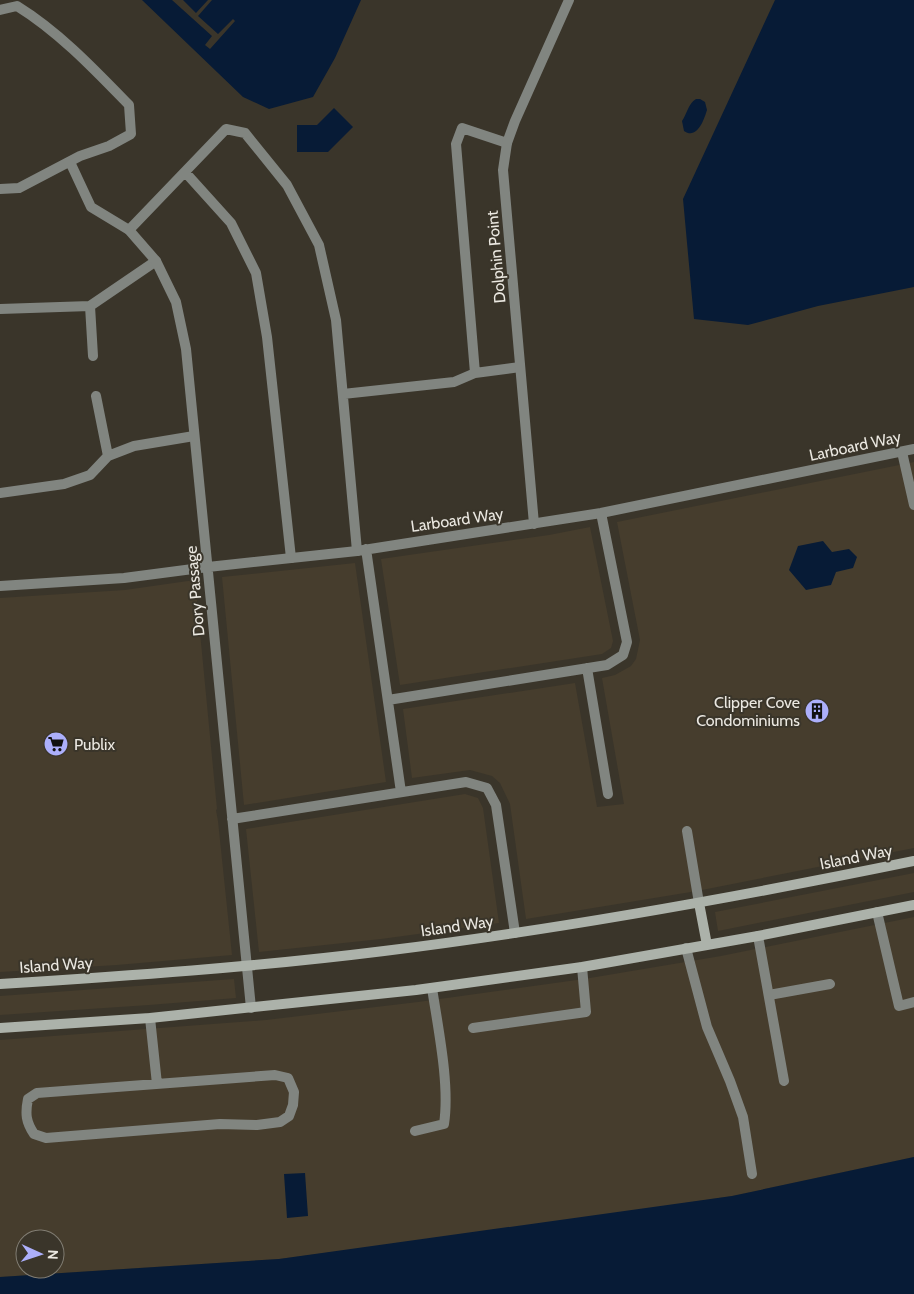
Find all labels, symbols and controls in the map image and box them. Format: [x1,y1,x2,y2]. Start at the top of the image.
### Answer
street label: Dolphin Point [482,209,510,304]
street label: Larboard Way [807,427,903,465]
street label: Larboard Way [409,504,505,536]
street label: Dory Passage [182,545,208,637]
place label: Clipper Cove Condominiums [696,693,800,730]
building icon: Clipper Cove Condominiums [804,698,830,724]
supermarket icon: Publix [43,731,69,757]
place label: Publix [74,735,115,754]
street label: Island Way [818,841,894,873]
street label: Island Way [419,911,495,941]
street label: Island Way [19,953,93,977]
north arrow [15,1229,65,1279]
text: N [44,1249,62,1260]

